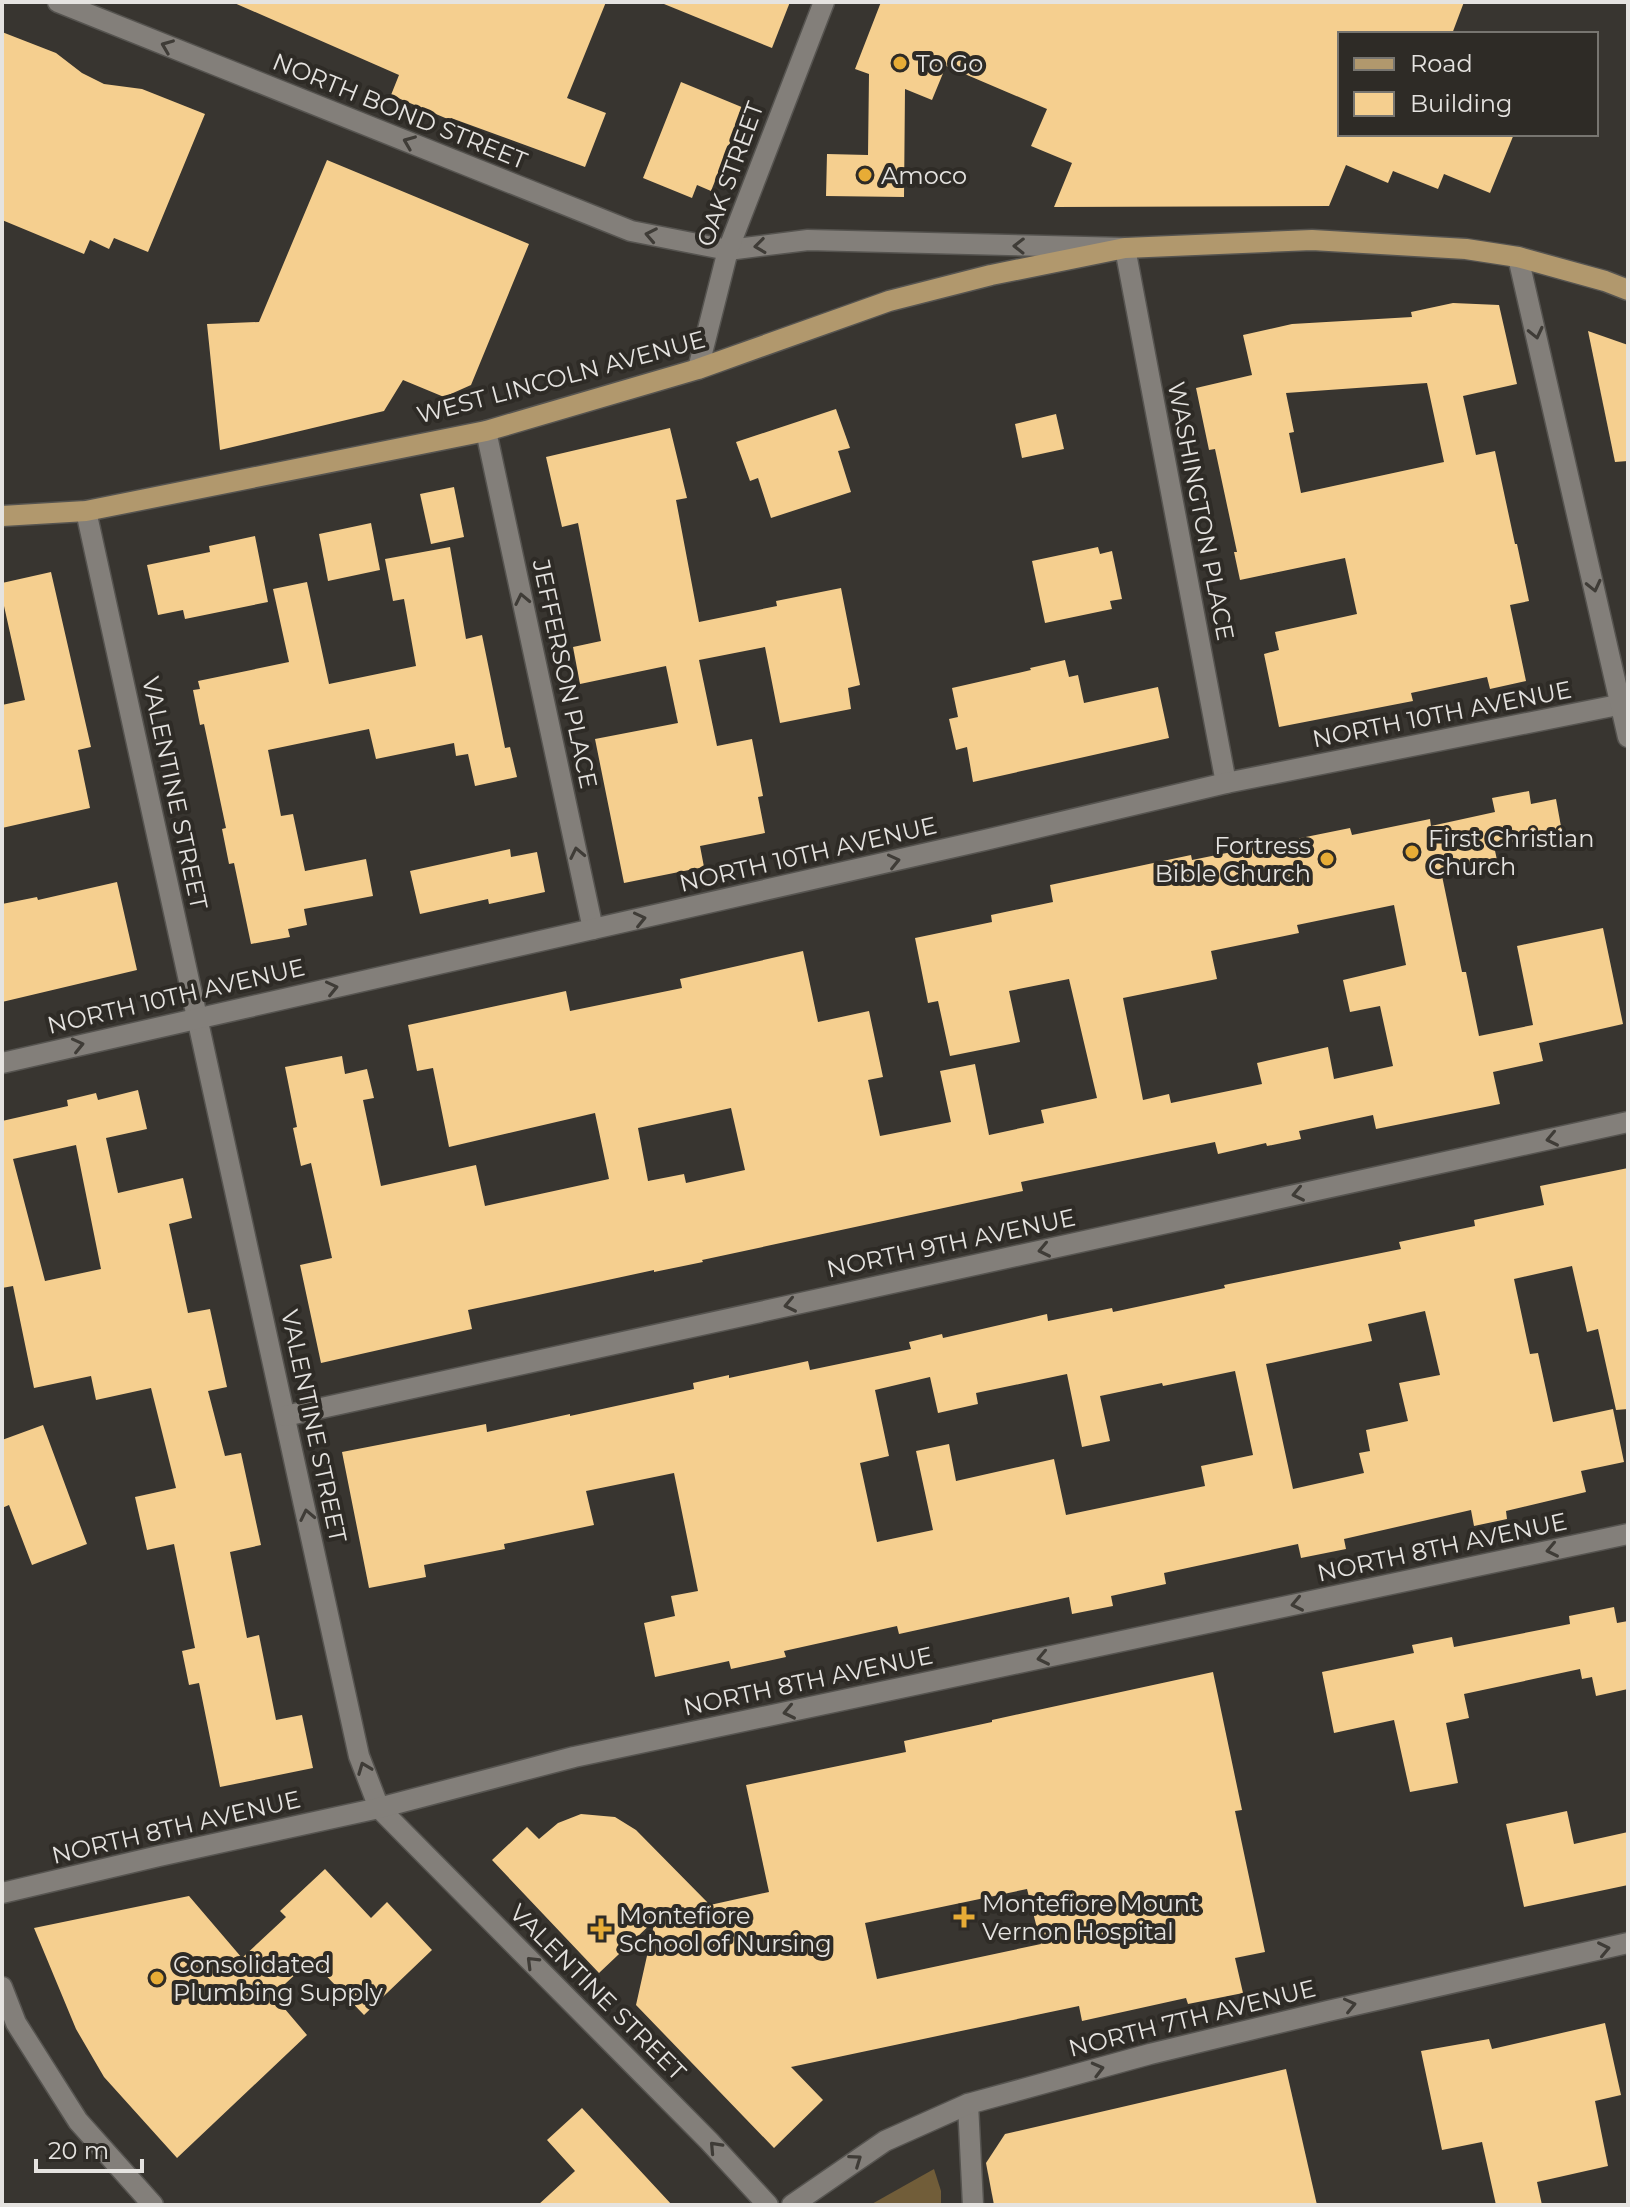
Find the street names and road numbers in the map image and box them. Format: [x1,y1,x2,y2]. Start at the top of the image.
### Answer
street label: NORTH BOND STREET [269,47,532,175]
street label: OAK STREET [690,97,770,250]
street label: WEST LINCOLN AVENUE [414,325,708,429]
street label: WASHINGTON PLACE [1162,379,1240,643]
street label: JEFFERSON PLACE [526,556,603,791]
street label: VALENTINE STREET [136,674,214,912]
street label: NORTH 10TH AVENUE [1310,675,1574,753]
street label: NORTH 10TH AVENUE [676,810,940,898]
street label: NORTH 10TH AVENUE [44,952,308,1040]
street label: NORTH 9TH AVENUE [824,1202,1078,1284]
street label: VALENTINE STREET [275,1307,353,1545]
street label: NORTH 8TH AVENUE [1315,1506,1569,1588]
street label: NORTH 8TH AVENUE [681,1640,935,1722]
street label: NORTH 8TH AVENUE [49,1784,303,1870]
street label: VALENTINE STREET [504,1898,692,2086]
street label: NORTH 7TH AVENUE [1066,1973,1318,2063]

